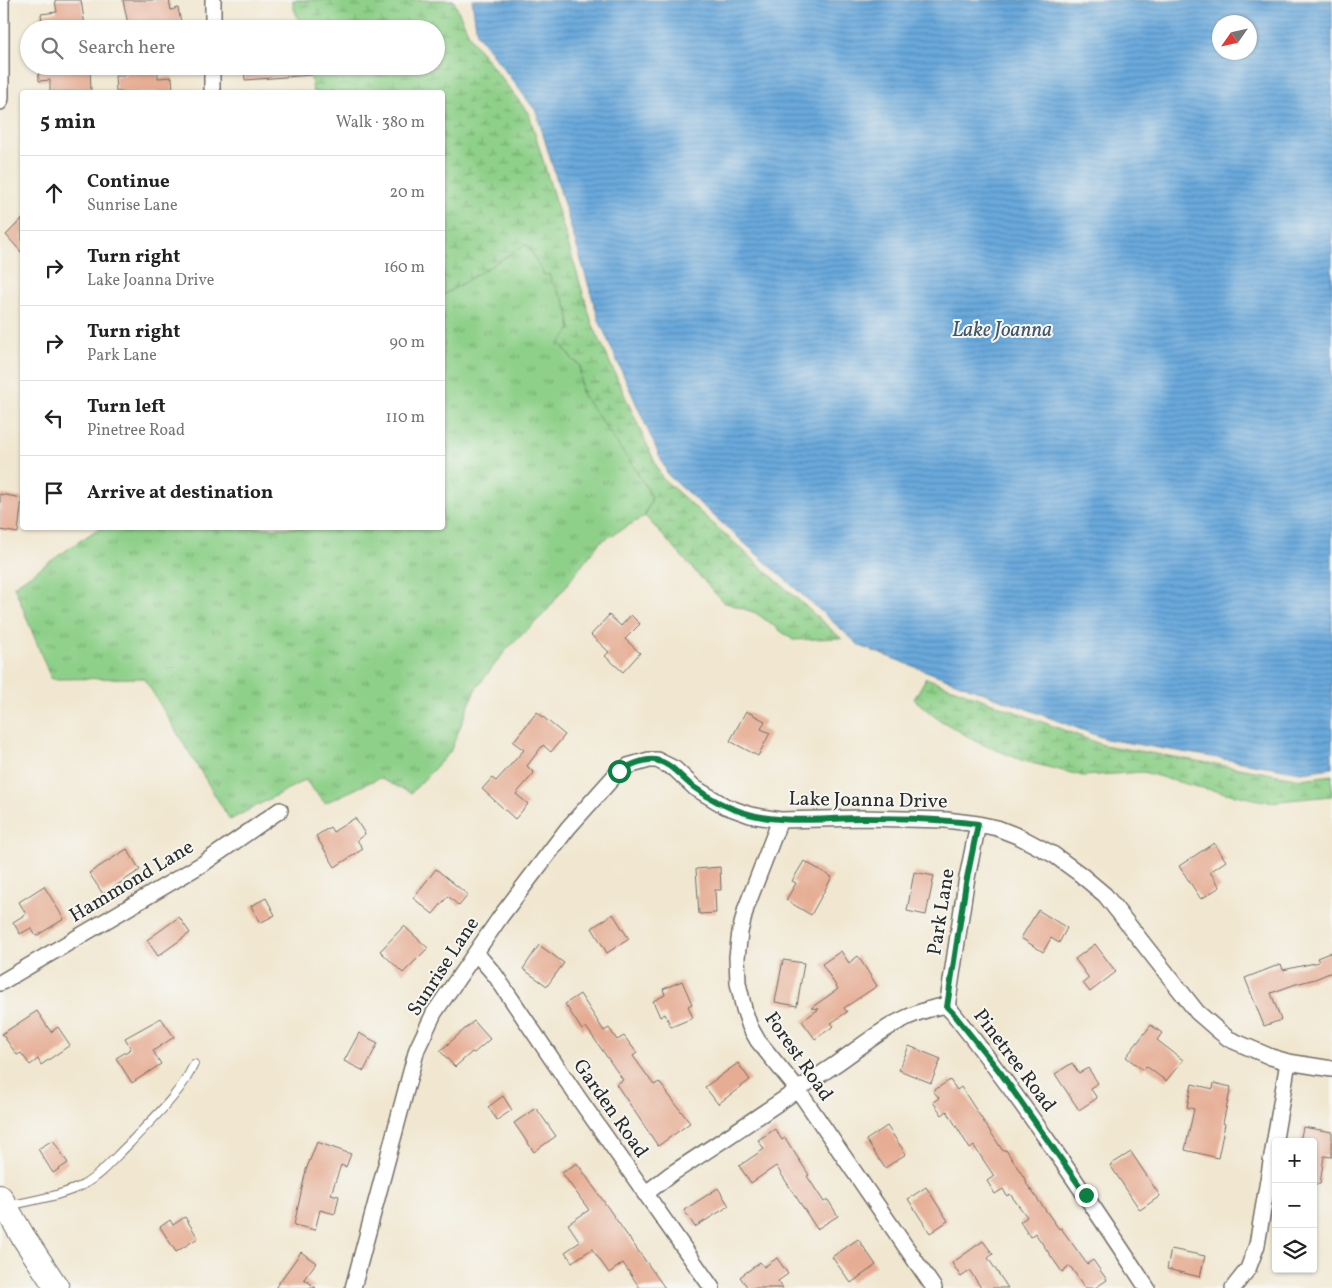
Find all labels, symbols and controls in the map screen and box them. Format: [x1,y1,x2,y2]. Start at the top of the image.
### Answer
north arrow [1212,15,1257,60]
search box [20,20,445,75]
icon: search [38,34,66,62]
text: Search here [78,35,175,61]
text: 5 min [40,108,96,137]
text: Walk · 380 m [336,112,425,134]
text: Continue [87,169,170,195]
icon: ahead [40,179,68,207]
text: 20 m [390,182,425,204]
text: Sunrise Lane [87,195,178,217]
text: Turn right [87,244,180,270]
icon: right [40,254,68,282]
text: 160 m [384,257,425,279]
text: Lake Joanna Drive [87,270,214,292]
water label: Lake Joanna [952,316,1052,345]
text: Turn right [87,319,180,345]
icon: right [40,329,68,357]
text: 90 m [389,332,425,354]
text: Park Lane [87,345,157,367]
text: Turn left [87,394,166,420]
icon: left [40,404,68,432]
text: 110 m [386,407,425,429]
text: Pinetree Road [87,420,185,442]
icon: arrive [40,479,68,507]
text: Arrive at destination [87,480,273,506]
route start [608,760,631,783]
street label: Lake Joanna Drive [788,786,948,816]
street label: Hammond Lane [64,834,200,930]
street label: Park Lane [921,867,963,957]
street label: Sunrise Lane [401,912,487,1022]
street label: Pinetree Road [966,1004,1062,1118]
street label: Forest Road [757,1007,839,1107]
street label: Garden Road [566,1054,654,1164]
map controls [1272,1138,1317,1273]
button: + [1272,1138,1317,1183]
button: − [1272,1183,1317,1228]
route end [1075,1184,1098,1207]
button: layers [1272,1228,1317,1273]

